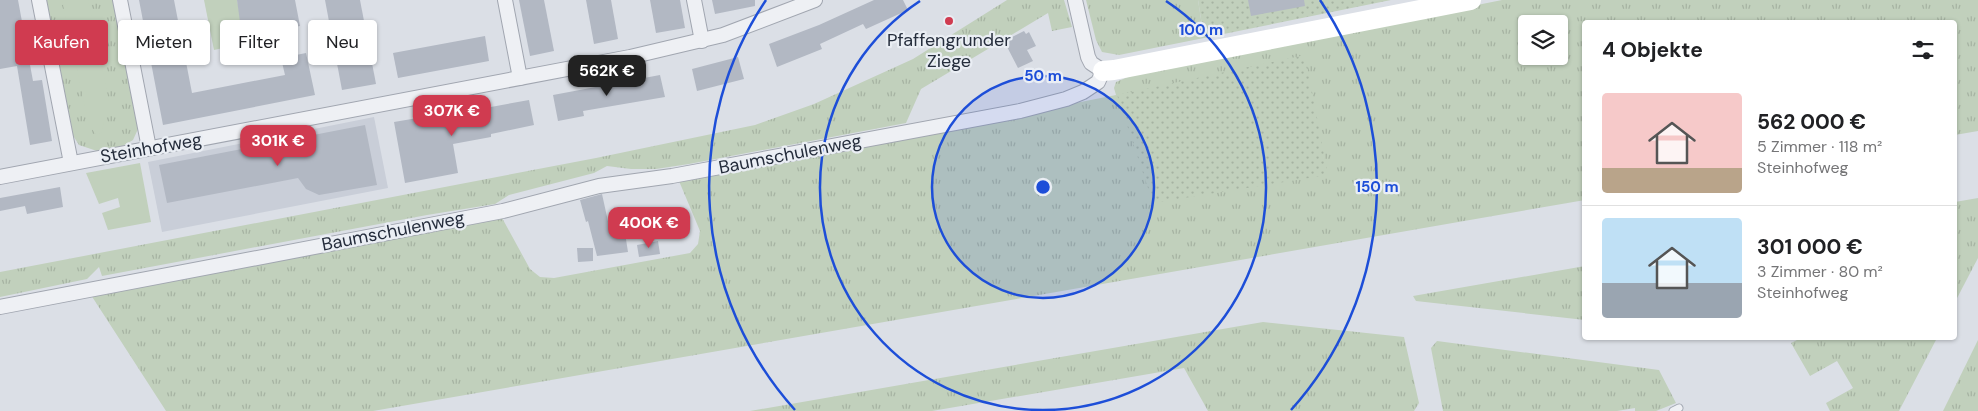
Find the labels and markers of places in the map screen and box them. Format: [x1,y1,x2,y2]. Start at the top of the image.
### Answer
marker: Pfaffengrunder Ziege [943,15,955,27]
place label: Pfaffengrunder Ziege [887,28,1011,73]
pin: 562K € [566,54,648,97]
pin: 307K € [411,94,493,137]
pin: 301K € [237,124,319,167]
centre of rings [1034,178,1052,196]
pin: 400K € [608,206,690,249]

